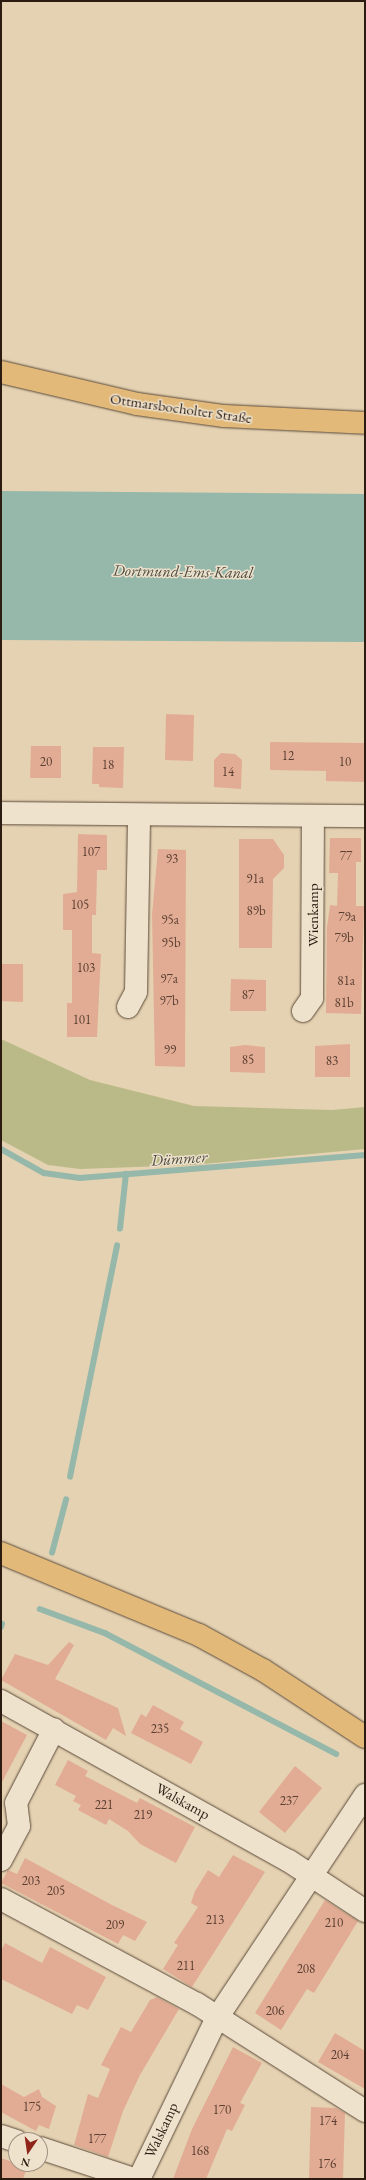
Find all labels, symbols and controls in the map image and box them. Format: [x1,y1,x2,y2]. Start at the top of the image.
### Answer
street label: Ottmarsbocholter Straße [109,389,253,427]
water label: Dortmund-Ems-Kanal [113,561,253,583]
house number: 12 [282,748,294,764]
house number: 20 [40,754,52,770]
house number: 10 [339,754,351,770]
house number: 18 [102,757,114,773]
house number: 14 [222,764,234,780]
house number: 107 [82,844,100,860]
house number: 77 [340,848,352,864]
house number: 93 [166,851,178,867]
house number: 91a [246,871,264,887]
street label: Wienkamp [304,883,322,947]
house number: 105 [71,897,89,913]
house number: 89b [246,903,266,919]
house number: 79a [338,909,356,925]
house number: 95a [161,912,179,928]
house number: 79b [334,930,354,946]
house number: 95b [161,935,181,951]
house number: 103 [77,960,95,976]
house number: 97a [160,971,178,987]
house number: 81a [337,973,355,989]
house number: 87 [242,987,254,1003]
house number: 97b [159,993,179,1009]
house number: 81b [334,995,354,1011]
house number: 101 [73,1012,91,1028]
house number: 99 [164,1042,176,1058]
house number: 85 [242,1052,254,1068]
house number: 83 [326,1053,338,1069]
water label: Dümmer [150,1147,208,1171]
house number: 235 [151,1721,169,1737]
street label: Walskamp [153,1779,213,1823]
house number: 237 [280,1793,298,1809]
house number: 221 [95,1797,113,1813]
house number: 219 [134,1807,152,1823]
house number: 203 [22,1873,40,1889]
house number: 205 [47,1883,65,1899]
house number: 213 [206,1912,224,1928]
house number: 210 [325,1915,343,1931]
house number: 209 [106,1917,124,1933]
house number: 211 [177,1958,195,1974]
house number: 208 [297,1961,315,1977]
house number: 206 [266,2003,284,2019]
house number: 204 [331,2047,349,2063]
house number: 175 [23,2099,41,2115]
street label: Walskamp [140,2099,182,2161]
house number: 170 [213,2102,231,2118]
house number: 174 [319,2113,337,2129]
house number: 177 [88,2131,106,2147]
north arrow [8,2132,48,2172]
house number: 168 [191,2143,209,2159]
text: N [20,2155,31,2171]
house number: 176 [318,2156,336,2172]

